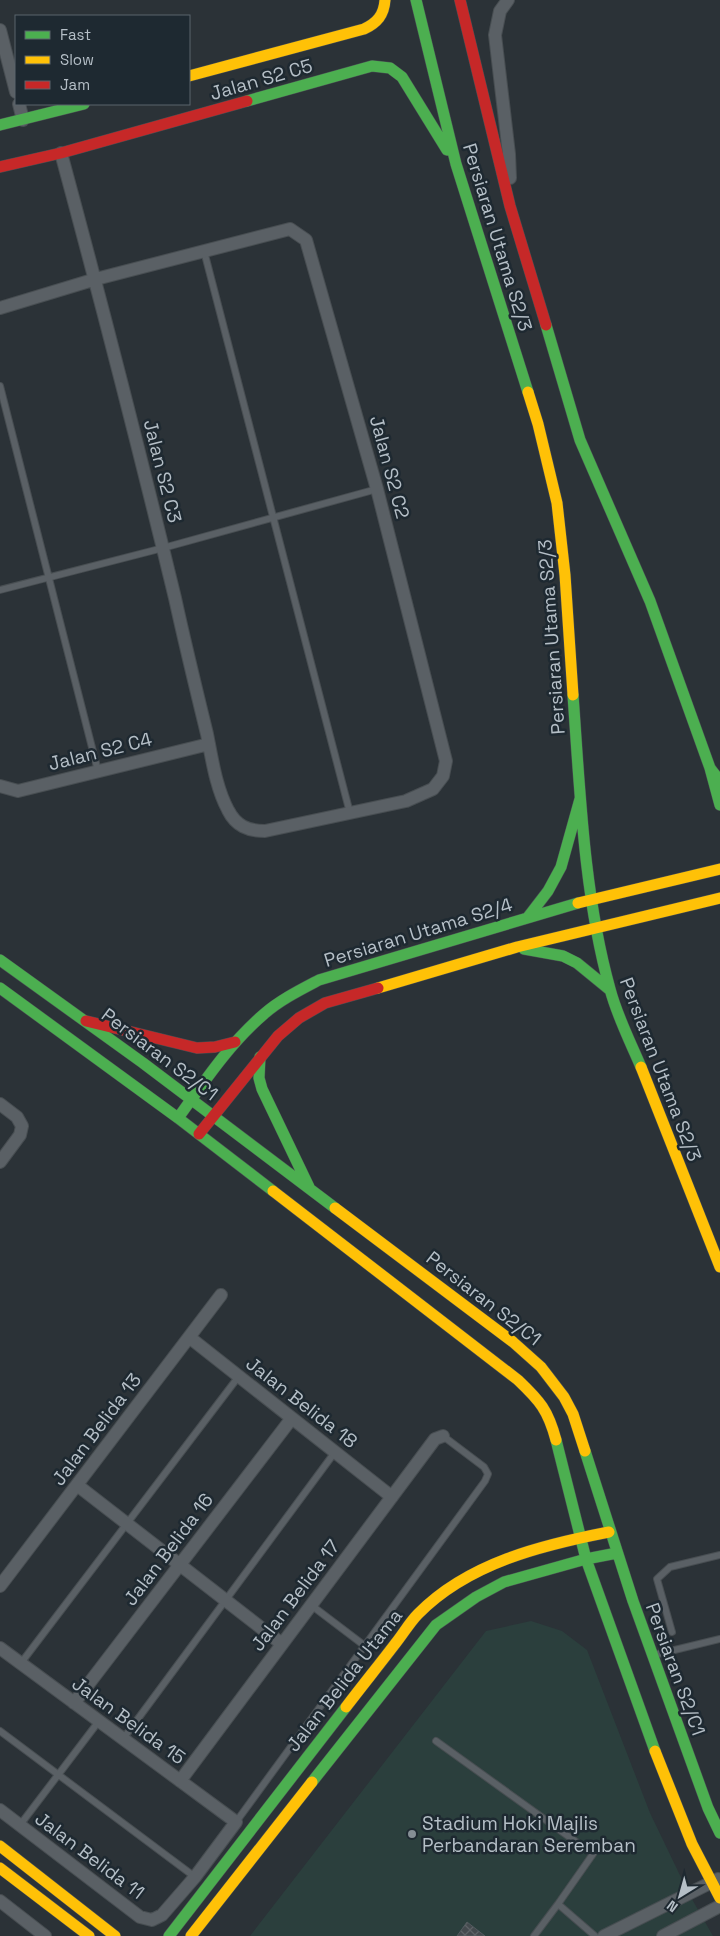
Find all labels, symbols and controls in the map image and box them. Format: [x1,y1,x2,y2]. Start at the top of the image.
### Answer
legend [15,15,190,105]
text: Fast [60,25,91,44]
text: Slow [60,50,94,69]
street label: Jalan S2 C5 [207,53,315,106]
text: Jam [60,75,90,94]
street label: Persiaran Utama S2/3 [457,140,538,334]
street label: Jalan S2 C2 [364,413,415,521]
street label: Jalan S2 C3 [138,417,187,525]
street label: Persiaran Utama S2/3 [532,539,571,735]
street label: Jalan S2 C4 [46,727,155,776]
street label: Persiaran Utama S2/4 [321,892,515,973]
street label: Persiaran Utama S2/3 [614,974,707,1165]
street label: Persiaran S2/C1 [96,1002,223,1106]
street label: Persiaran S2/C1 [421,1246,546,1351]
street label: Jalan Belida 18 [241,1351,362,1454]
street label: Jalan Belida 13 [46,1368,147,1491]
street label: Jalan Belida 16 [118,1488,219,1611]
street label: Jalan Belida 17 [245,1534,346,1656]
street label: Persiaran S2/C1 [640,1599,711,1739]
street label: Jalan Belida Utama [281,1604,408,1757]
street label: Jalan Belida 15 [67,1671,190,1770]
street label: Jalan Belida 11 [30,1806,149,1905]
place label: Stadium Hoki Majlis Perbandaran Seremban [422,1811,636,1858]
marker: Stadium Hoki Majlis Perbandaran Seremban [406,1828,418,1840]
north arrow [655,1871,705,1921]
text: N [663,1896,681,1916]

